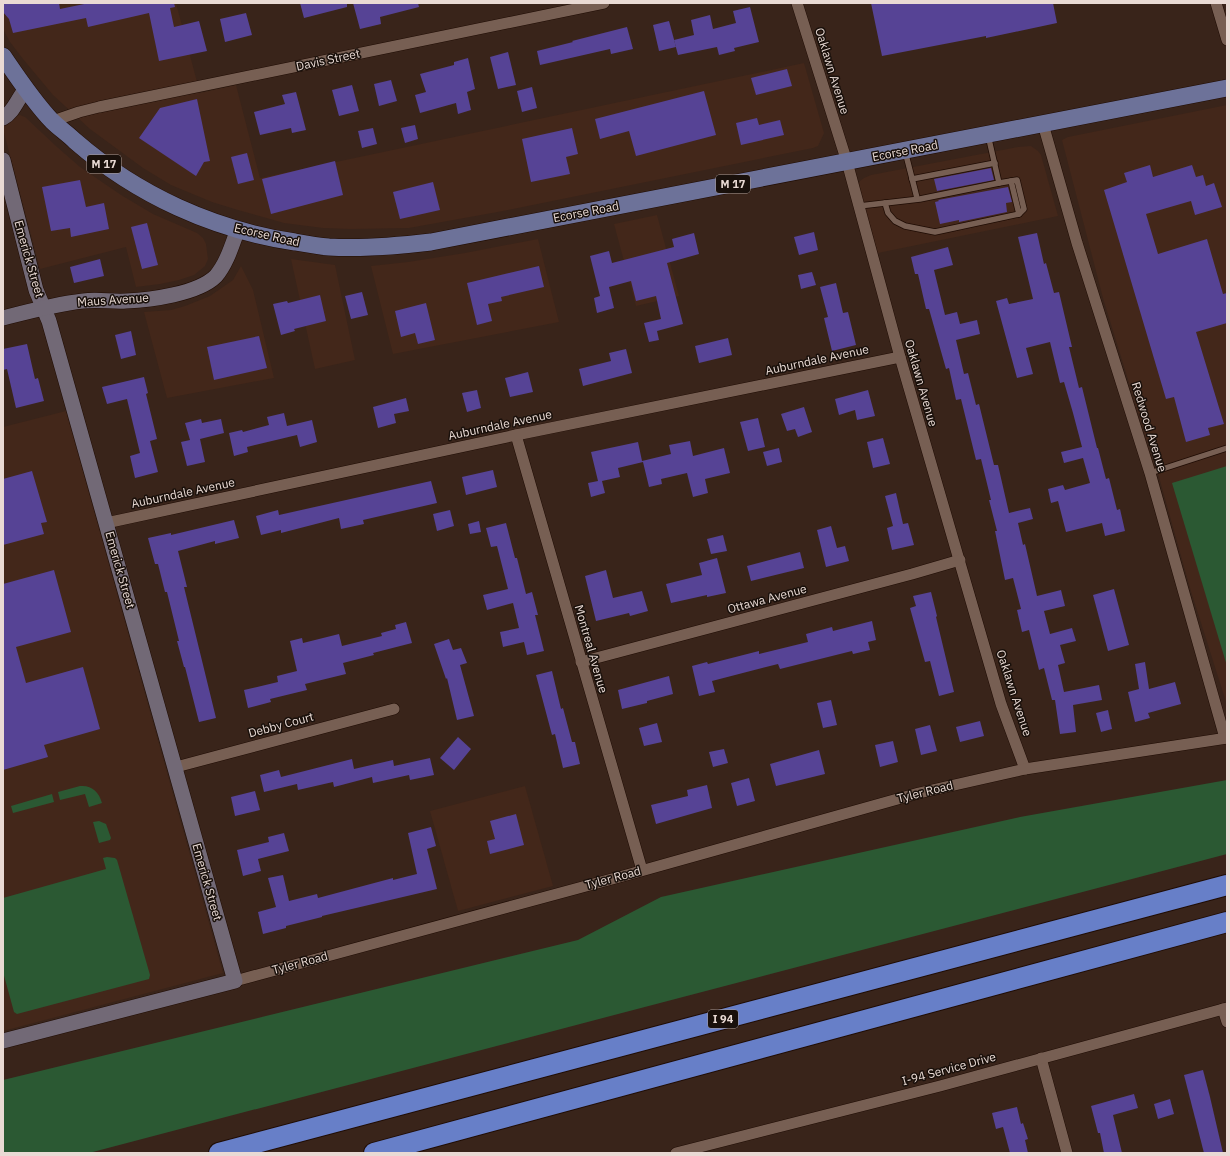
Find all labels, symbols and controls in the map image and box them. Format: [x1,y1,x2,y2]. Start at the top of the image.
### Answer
street label: Oaklawn Avenue [812,26,853,116]
street label: Davis Street [295,45,361,74]
street label: Ecorse Road [871,137,939,164]
road number: M 17 [87,155,121,173]
road number: M 17 [716,175,750,193]
street label: Ecorse Road [552,198,620,225]
street label: Emerick Street [11,219,48,299]
street label: Ecorse Road [233,220,301,249]
street label: Maus Avenue [77,289,150,309]
street label: Oaklawn Avenue [902,338,941,428]
street label: Auburndale Avenue [764,341,871,378]
street label: Redwood Avenue [1129,380,1170,474]
street label: Auburndale Avenue [447,406,554,443]
street label: Auburndale Avenue [130,474,237,511]
street label: Emerick Street [102,530,139,610]
street label: Ottawa Avenue [726,581,809,616]
street label: Montreal Avenue [572,603,611,695]
street label: Oaklawn Avenue [993,648,1036,738]
street label: Debby Court [247,709,315,740]
street label: Tyler Road [895,777,954,806]
street label: Emerick Street [189,842,226,922]
street label: Tyler Road [583,863,642,892]
street label: Tyler Road [270,948,329,977]
road number: I 94 [708,1010,738,1028]
street label: I-94 Service Drive [900,1049,998,1088]

